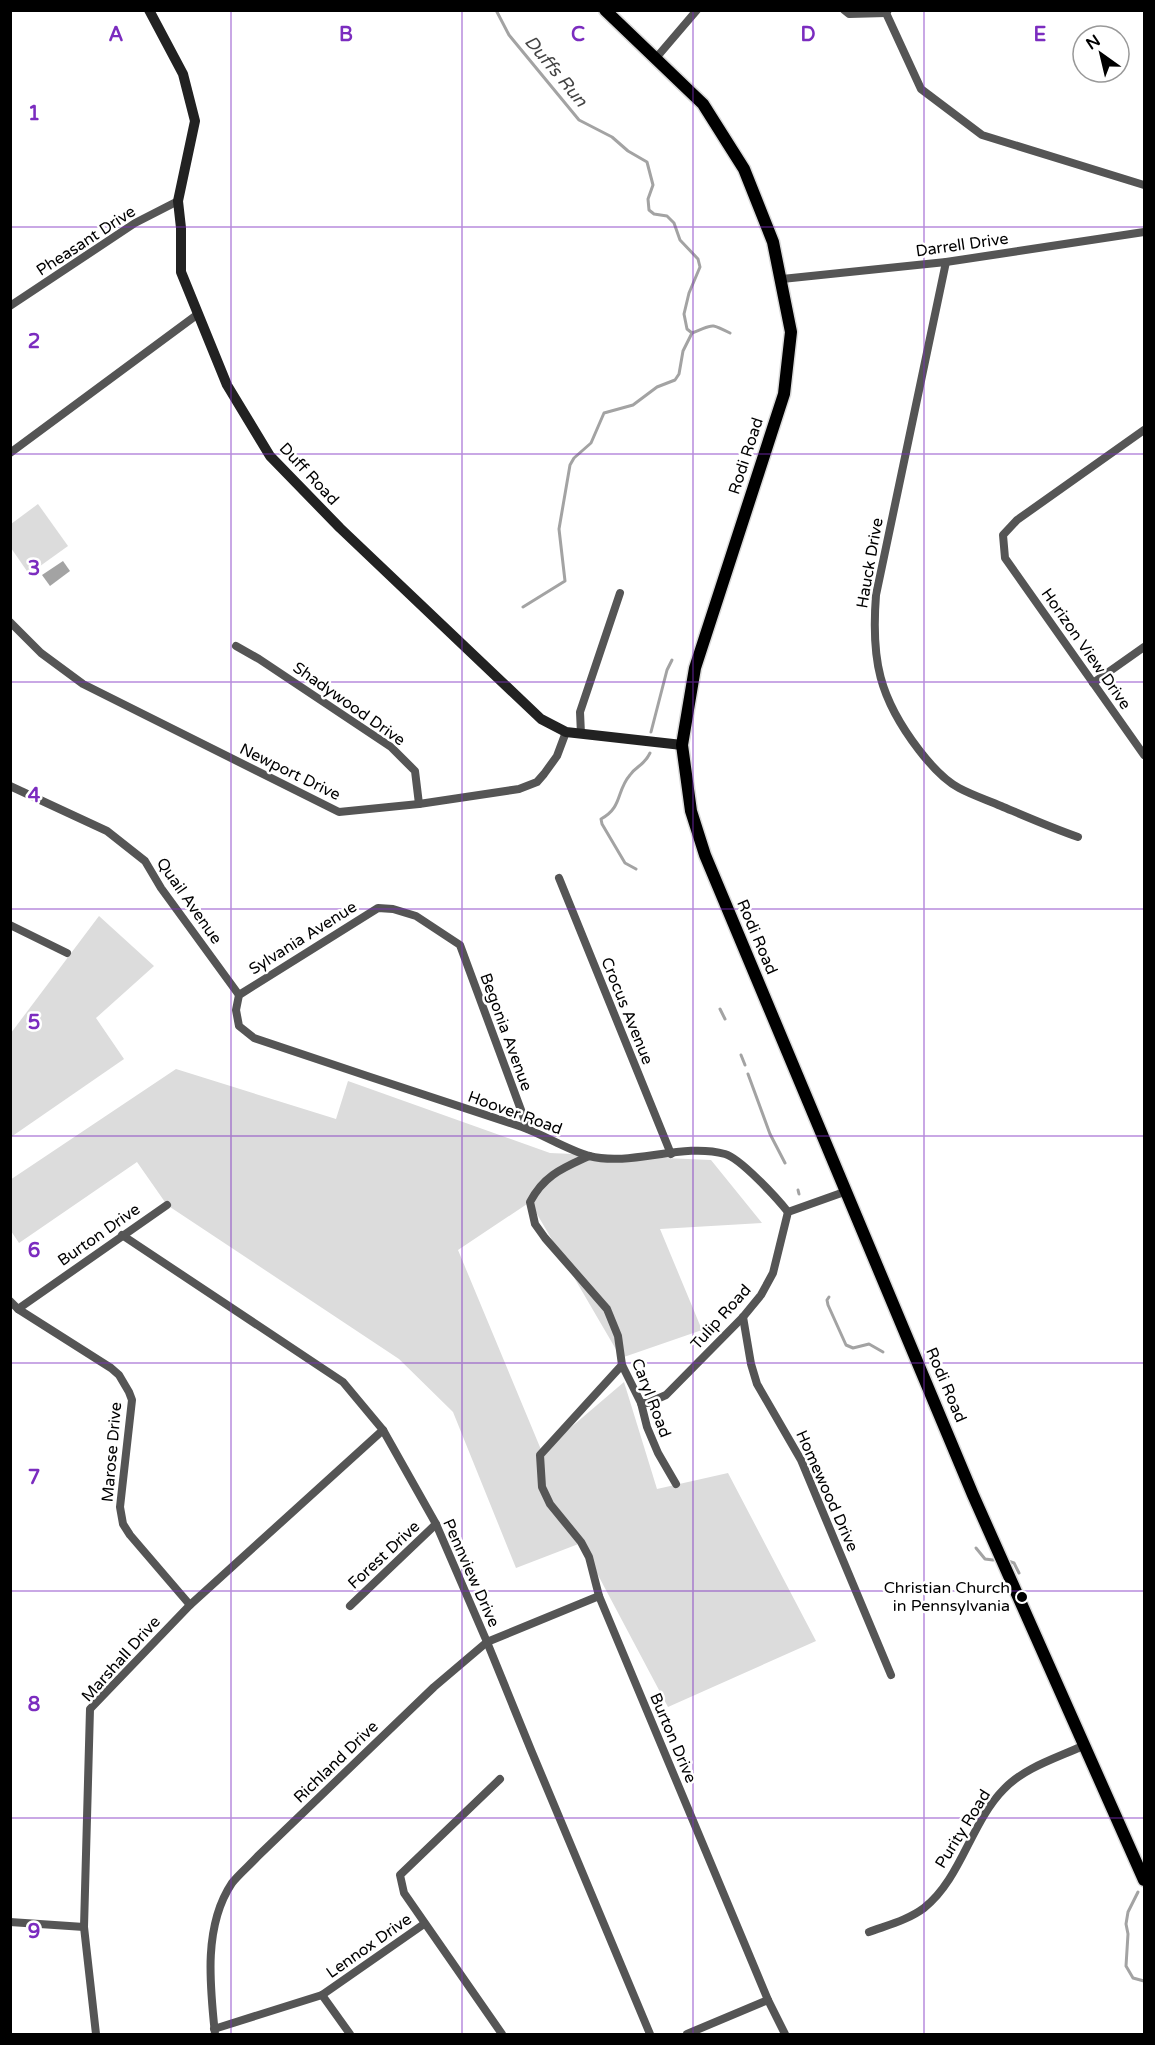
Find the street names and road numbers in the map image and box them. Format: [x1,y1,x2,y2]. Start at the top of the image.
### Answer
street label: Pheasant Drive [33,201,139,281]
street label: Darrell Drive [914,229,1010,261]
street label: Rodi Road [724,415,768,497]
street label: Duff Road [275,439,343,509]
street label: Hauck Drive [852,516,888,610]
street label: Horizon View Drive [1037,585,1135,713]
street label: Shadywood Drive [289,658,409,750]
street label: Newport Drive [236,739,344,805]
street label: Quail Avenue [152,854,226,948]
street label: Rodi Road [732,896,782,978]
street label: Sylvania Avenue [245,897,361,979]
street label: Crocus Avenue [596,954,658,1068]
street label: Begonia Avenue [475,970,537,1094]
street label: Hoover Road [465,1087,565,1139]
street label: Burton Drive [54,1199,144,1271]
street label: Tulip Road [686,1280,756,1354]
street label: Rodi Road [921,1344,971,1426]
street label: Caryl Road [627,1356,675,1440]
street label: Marose Drive [98,1401,126,1503]
street label: Homewood Drive [791,1427,863,1555]
street label: Pennview Drive [438,1516,504,1630]
street label: Forest Drive [344,1517,424,1593]
street label: Marshall Drive [77,1612,165,1706]
street label: Burton Drive [645,1690,701,1786]
street label: Richland Drive [289,1717,383,1807]
street label: Purity Road [931,1786,995,1872]
street label: Lennox Drive [323,1909,415,1983]

